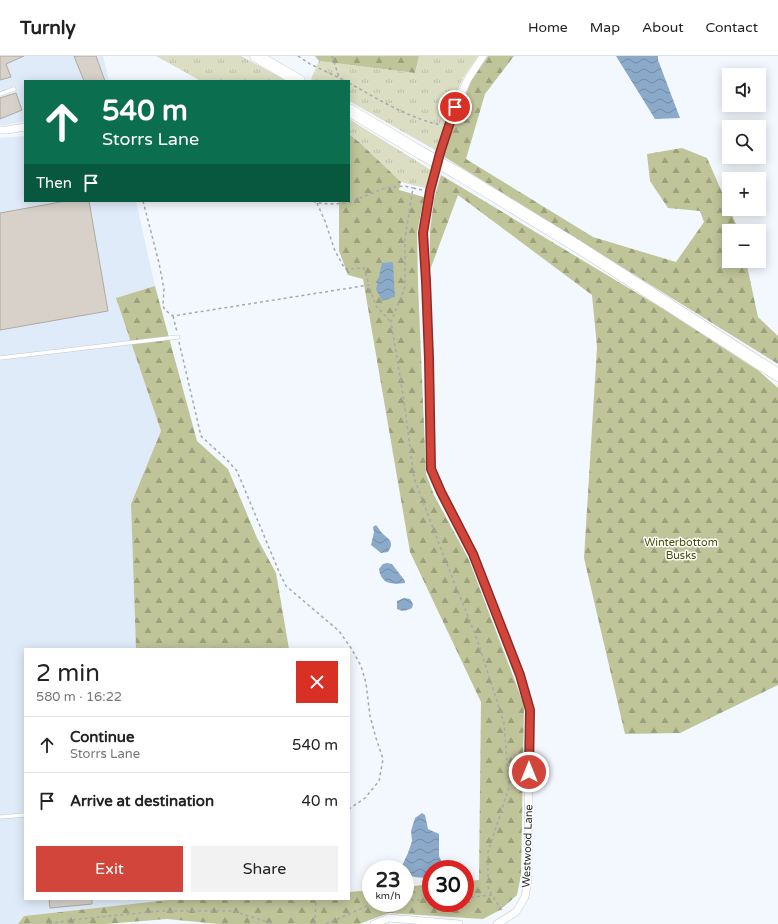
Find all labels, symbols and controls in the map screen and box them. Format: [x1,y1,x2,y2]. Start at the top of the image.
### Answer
text: Turnly [20,17,76,39]
text: Home [528,19,568,36]
text: Map [590,19,620,36]
text: About [642,19,684,36]
text: Contact [706,19,758,36]
map controls [722,68,766,268]
button: sound [722,68,766,112]
pin [438,90,472,124]
text: 540 m [102,94,188,128]
icon: ahead [36,96,88,148]
icon: arrive [444,96,466,118]
button: search [722,120,766,164]
text: Storrs Lane [102,128,199,150]
icon: arrive [80,172,102,194]
button: + [722,172,766,216]
text: Then [36,174,72,192]
button: − [722,224,766,268]
park label: Winterbottom Busks [644,536,718,562]
text: 2 min [36,659,100,688]
button: close [296,661,338,703]
text: 580 m · 16:22 [36,689,122,705]
text: Continue [70,728,134,746]
icon: ahead [36,734,58,756]
text: 540 m [292,736,338,754]
text: Storrs Lane [70,746,140,762]
position arrow [508,751,550,793]
icon: arrive [36,790,58,812]
text: Arrive at destination [70,792,214,810]
text: 40 m [301,792,338,810]
street label: Westwood Lane [520,804,535,888]
button: Exit [36,846,183,892]
button: Share [191,846,338,892]
speed limit sign: 30 [422,860,474,912]
text: 23 [375,869,401,893]
text: km/h [375,890,401,902]

